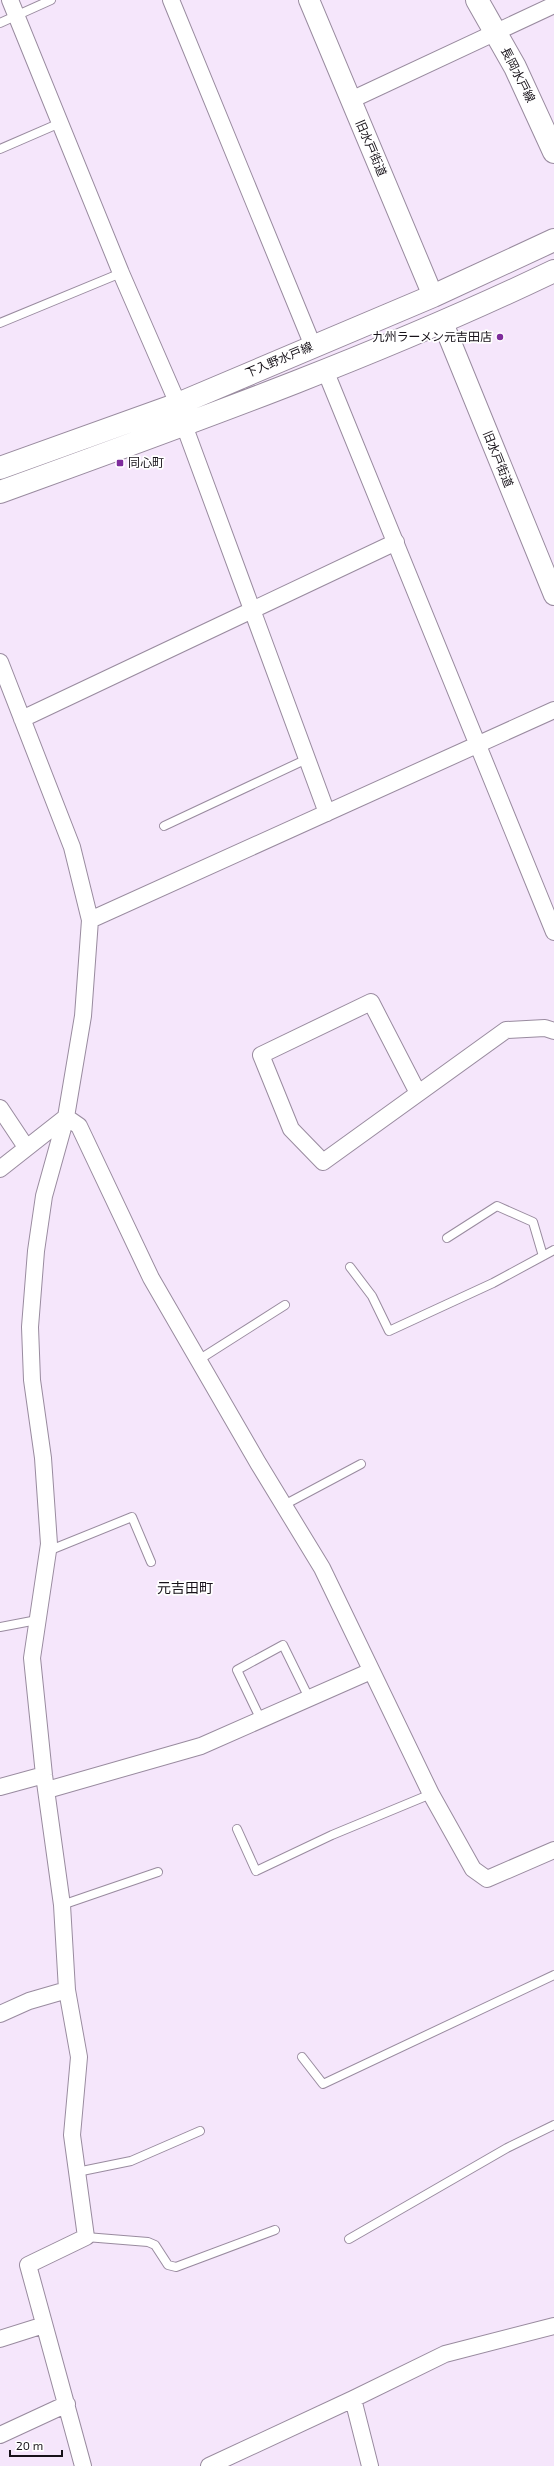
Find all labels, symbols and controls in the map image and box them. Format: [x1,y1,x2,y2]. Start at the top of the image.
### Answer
street label: 長岡水戸線 [499,45,539,104]
street label: 旧水戸街道 [354,117,390,178]
place label: 九州ラーメン元吉田店 [372,329,492,343]
marker: 九州ラーメン元吉田店 [495,332,505,342]
street label: 下入野水戸線 [243,339,314,380]
street label: 旧水戸街道 [481,428,517,489]
place label: 同心町 [128,455,164,469]
marker: 同心町 [115,458,125,468]
district label: 元吉田町 [157,1579,213,1596]
scale bar [10,2432,62,2458]
text: 20 m [16,2438,43,2452]

